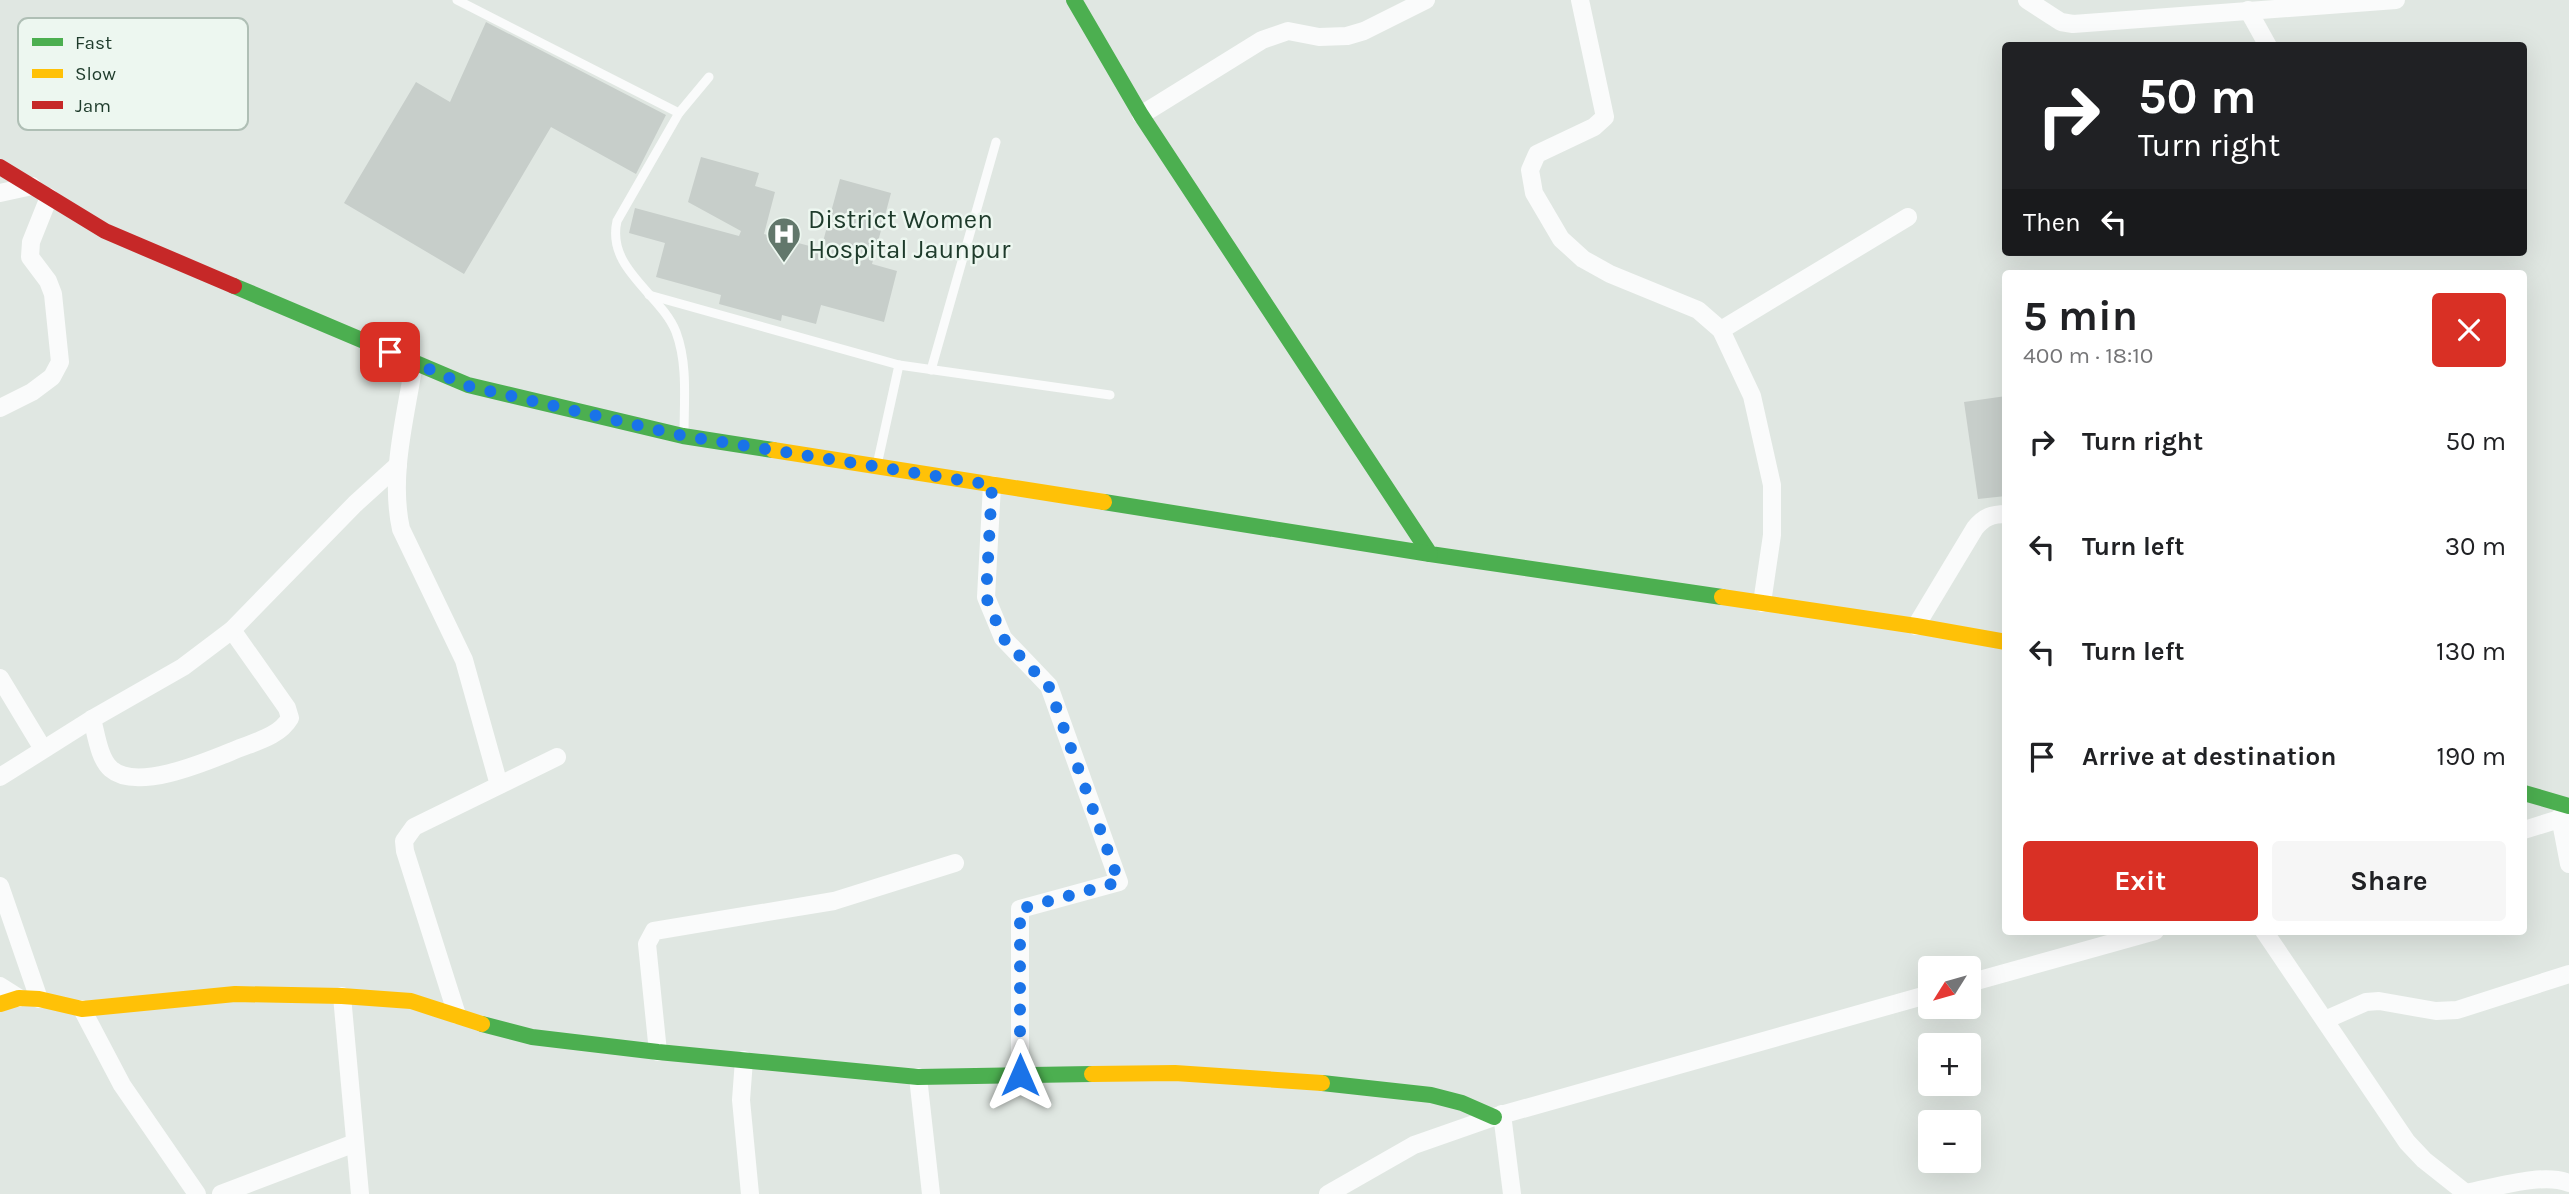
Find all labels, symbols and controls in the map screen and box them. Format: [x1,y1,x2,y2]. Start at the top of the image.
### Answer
legend [18,18,248,130]
text: Fast [75,32,112,54]
text: Slow [75,63,116,85]
text: 50 m [2138,68,2256,125]
icon: right [2023,70,2114,161]
text: Jam [75,95,111,117]
text: Turn right [2138,127,2280,164]
icon: left [2095,203,2133,241]
place label: District Women Hospital Jaunpur [808,204,1011,265]
text: Then [2023,207,2081,238]
hospital icon: District Women Hospital Jaunpur [765,215,803,264]
text: 5 min [2023,291,2138,341]
button: close [2432,293,2506,367]
pin [360,322,420,382]
icon: arrive [371,333,409,371]
text: 400 m · 18:10 [2023,342,2153,369]
icon: right [2023,423,2061,461]
text: Turn right [2082,426,2203,457]
text: 50 m [2445,426,2506,457]
icon: left [2023,528,2061,566]
text: Turn left [2082,531,2184,562]
text: 30 m [2445,531,2506,562]
icon: left [2023,633,2061,671]
text: Turn left [2082,636,2184,667]
text: 130 m [2436,636,2506,667]
icon: arrive [2023,738,2061,776]
text: Arrive at destination [2082,741,2336,772]
text: 190 m [2436,741,2506,772]
button: Exit [2023,841,2258,921]
button: Share [2272,841,2506,921]
north arrow [1918,956,1981,1018]
map controls [1918,956,1981,1173]
button: + [1918,1033,1981,1096]
position arrow [983,1038,1057,1112]
button: − [1918,1110,1981,1173]

